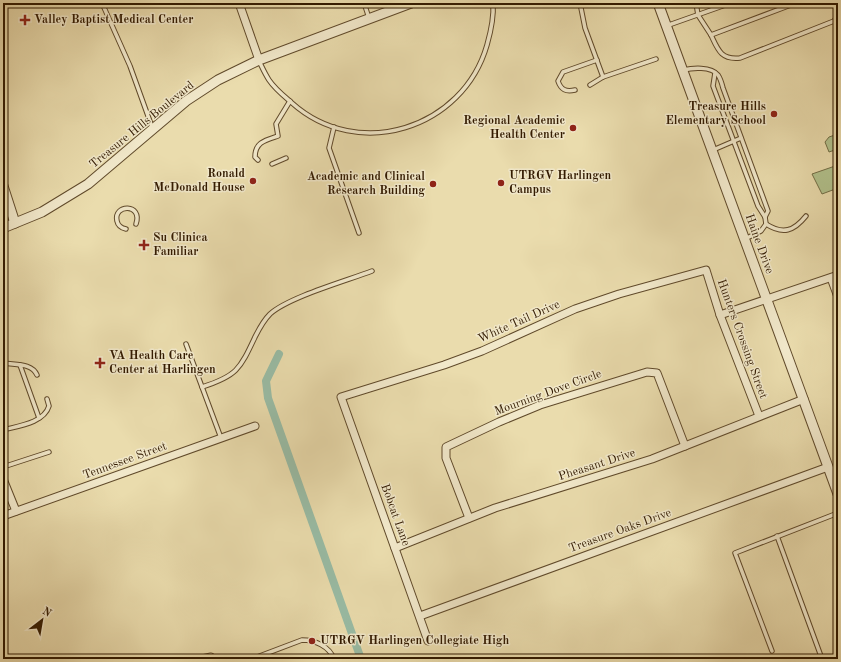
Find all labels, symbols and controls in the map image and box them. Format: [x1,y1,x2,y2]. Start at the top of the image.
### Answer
marker: Valley Baptist Medical Center [19,14,31,26]
place label: Valley Baptist Medical Center [34,14,193,26]
street label: Treasure Hills Boulevard [87,79,197,171]
place label: Treasure Hills Elementary School [666,101,766,127]
marker: Treasure Hills Elementary School [769,109,779,119]
place label: Regional Academic Health Center [463,115,565,141]
marker: Regional Academic Health Center [568,123,578,133]
place label: Ronald McDonald House [154,168,246,194]
place label: UTRGV Harlingen Campus [509,170,612,196]
place label: Academic and Clinical Research Building [307,171,425,197]
marker: Ronald McDonald House [248,176,258,186]
marker: UTRGV Harlingen Campus [496,178,506,188]
marker: Academic and Clinical Research Building [428,179,438,189]
street label: Haine Drive [743,212,776,276]
place label: Su Clinica Familiar [153,232,208,258]
marker: Su Clinica Familiar [138,239,150,251]
street label: Hunters Crossing Street [715,278,769,400]
street label: White Tail Drive [476,298,562,345]
place label: VA Health Care Center at Harlingen [109,350,216,376]
marker: VA Health Care Center at Harlingen [94,357,106,369]
street label: Mourning Dove Circle [493,368,604,418]
street label: Tennessee Street [81,440,169,482]
street label: Pheasant Drive [557,447,637,483]
street label: Bobcat Lane [378,482,412,548]
street label: Treasure Oaks Drive [567,507,673,555]
north arrow [22,600,62,640]
text: N [40,606,53,620]
place label: UTRGV Harlingen Collegiate High [320,635,509,647]
marker: UTRGV Harlingen Collegiate High [307,636,317,646]

